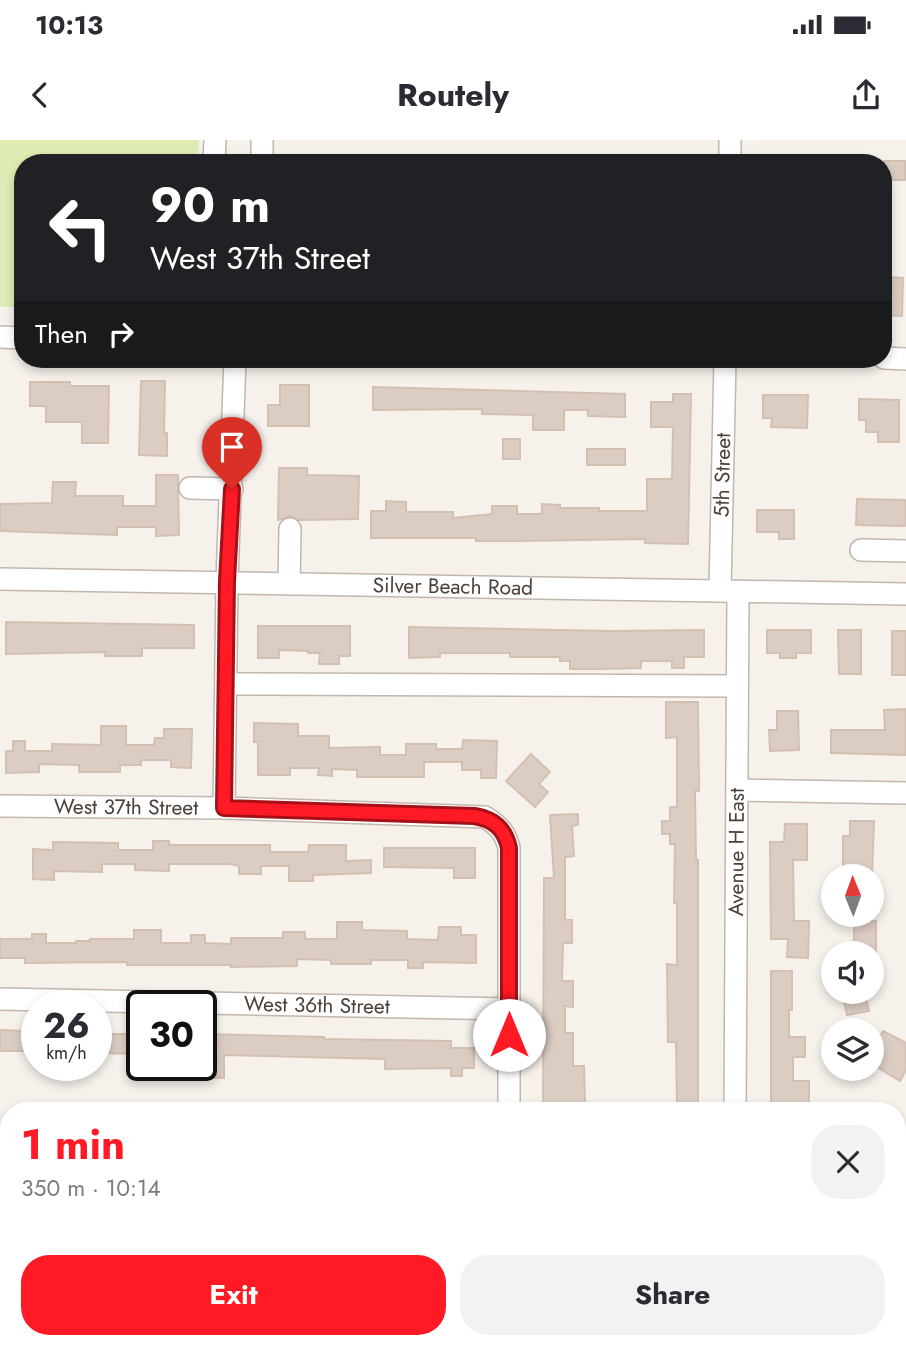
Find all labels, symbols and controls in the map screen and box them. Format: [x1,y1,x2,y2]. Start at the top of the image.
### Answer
text: 10:13 [35,6,103,44]
text: Routely [397,72,509,118]
icon: back [21,76,59,114]
icon: share [847,76,885,114]
text: 90 m [150,170,270,240]
icon: left [35,182,126,273]
text: West 37th Street [150,235,370,281]
text: Then [35,315,88,353]
icon: right [102,315,140,353]
pin [202,417,262,489]
icon: arrive [213,428,251,466]
street label: 5th Street [707,433,738,518]
street label: Silver Beach Road [372,570,533,603]
street label: Avenue H East [721,788,752,916]
street label: West 37th Street [54,791,198,823]
north arrow [821,864,884,928]
map controls [821,864,884,1081]
button: sound [821,941,884,1004]
street label: West 36th Street [244,989,390,1022]
speed limit sign: 30 [126,990,217,1081]
position arrow [472,998,546,1072]
text: 26 [43,1001,90,1051]
button: layers [821,1018,884,1081]
text: km/h [46,1040,87,1066]
text: 1 min [21,1114,125,1175]
button: close [811,1125,885,1199]
text: 350 m · 10:14 [21,1171,161,1205]
button: Exit [21,1255,446,1335]
button: Share [460,1255,885,1335]

